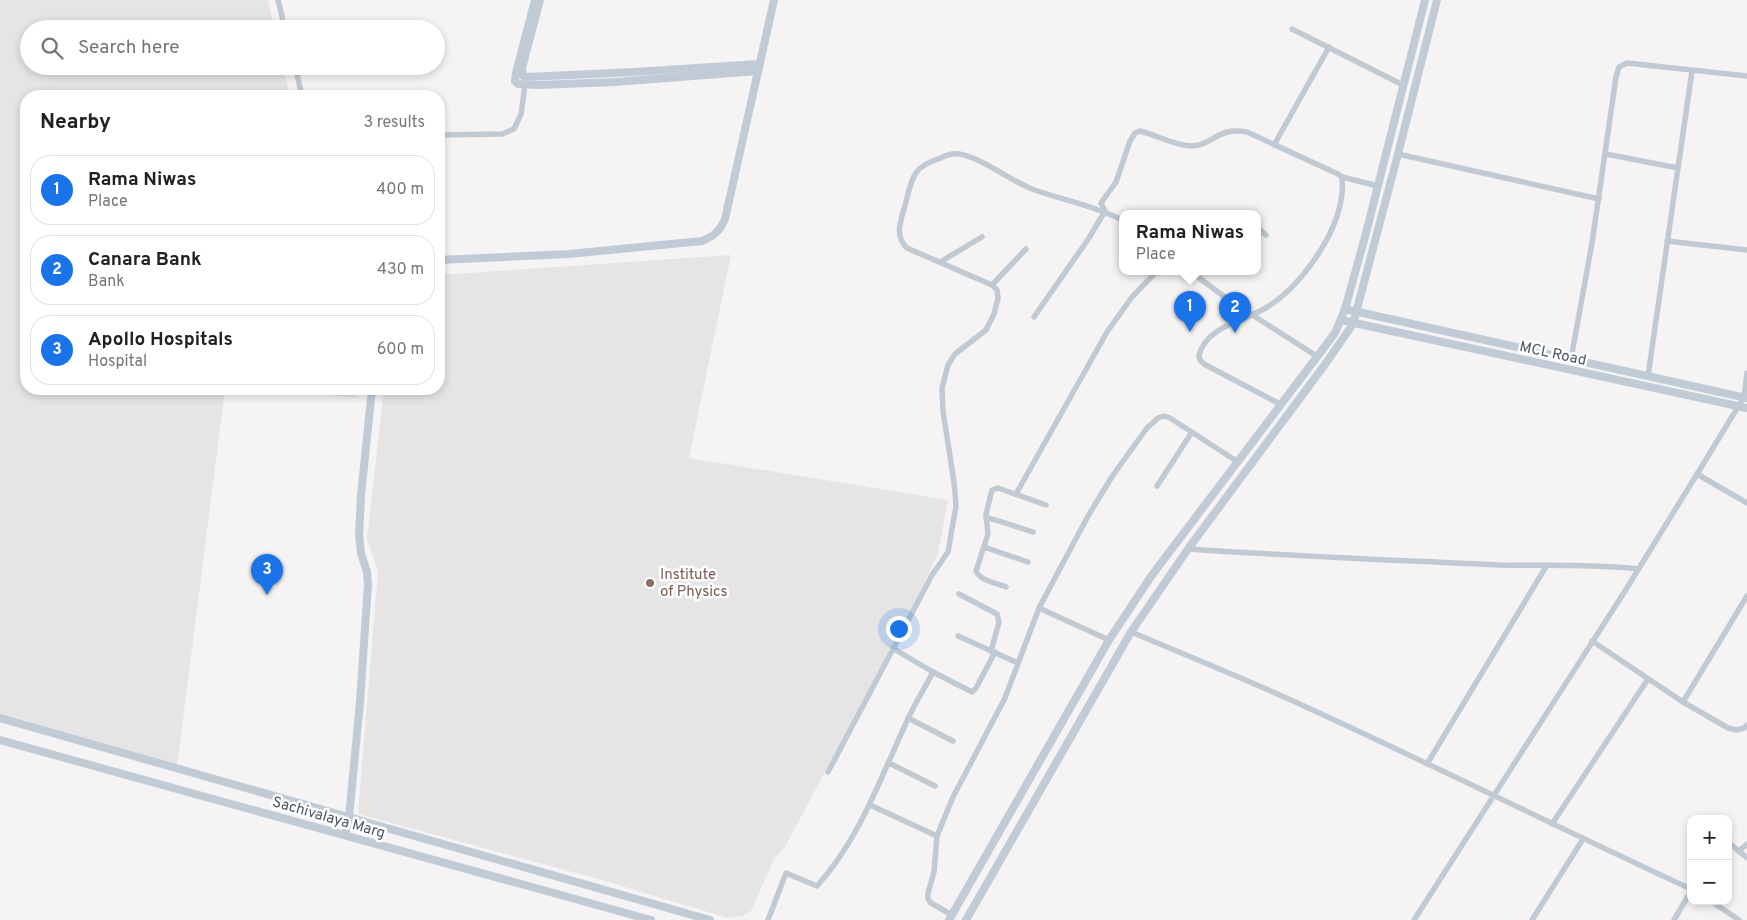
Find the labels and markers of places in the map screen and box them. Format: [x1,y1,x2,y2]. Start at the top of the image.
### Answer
pin: 1 [1174,291,1206,332]
pin: 2 [1219,292,1251,333]
pin: 3 [251,554,283,595]
place label: Institute of Physics [660,566,728,602]
marker: Institute of Physics [644,577,656,589]

